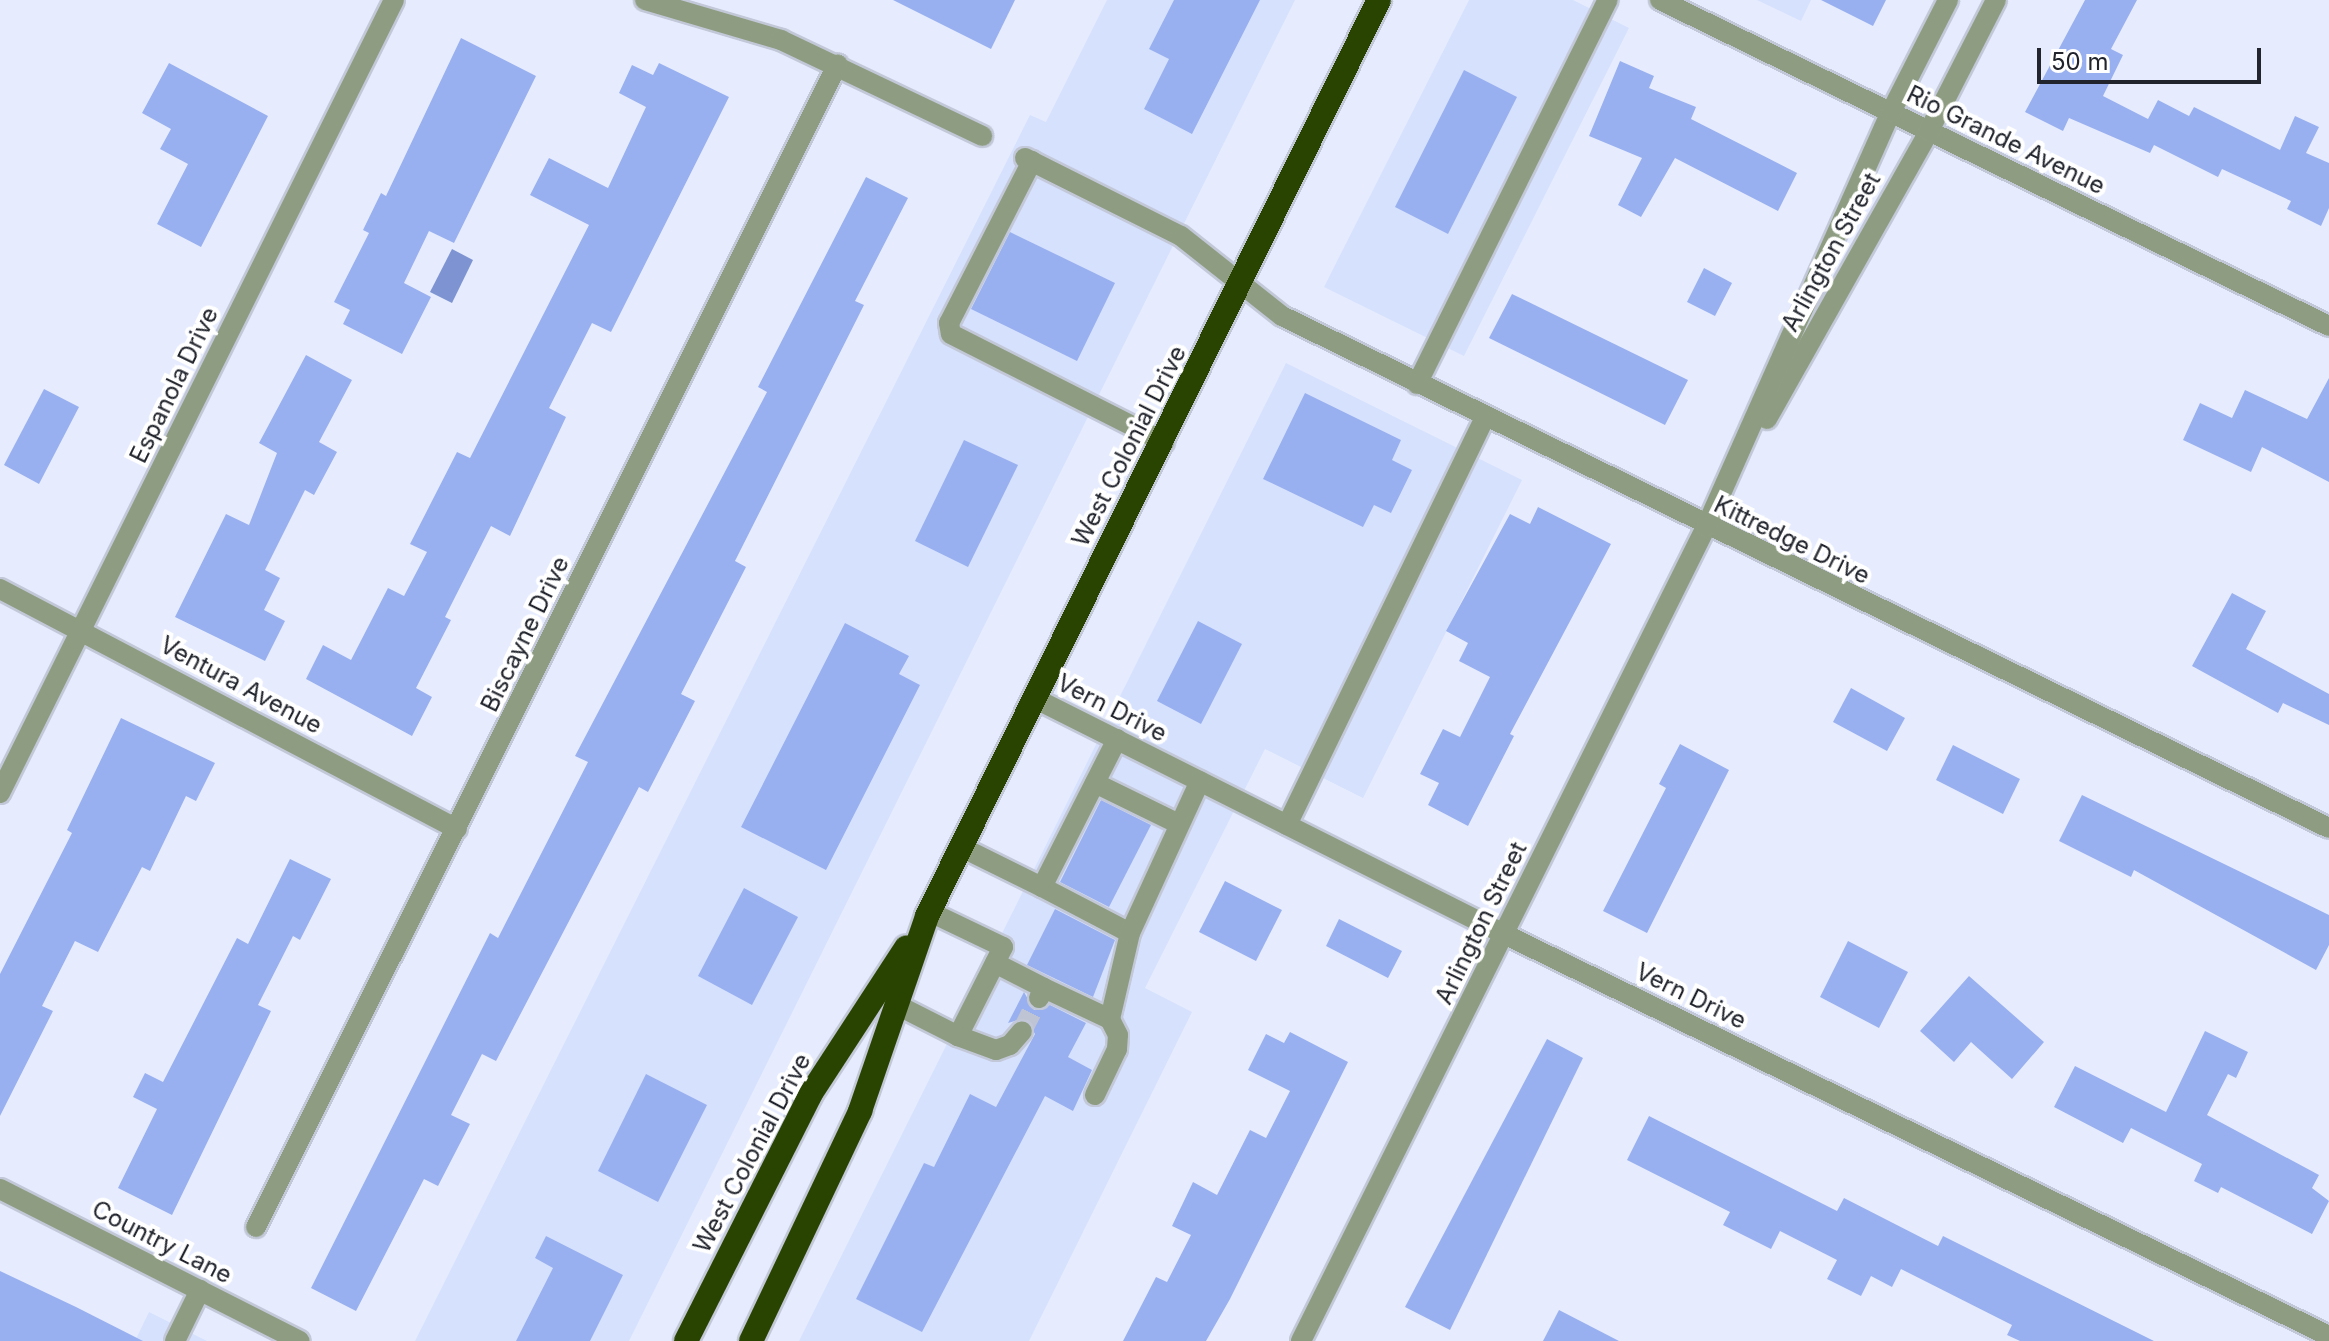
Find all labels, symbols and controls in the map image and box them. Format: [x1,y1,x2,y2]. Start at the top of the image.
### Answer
scale bar [2041,32,2265,82]
text: 50 m [2051,47,2109,76]
street label: Rio Grande Avenue [1902,80,2110,200]
street label: Arlington Street [1775,168,1887,336]
street label: Espanola Drive [124,302,224,468]
street label: West Colonial Drive [1066,341,1192,551]
street label: Kittredge Drive [1709,490,1875,590]
street label: Biscayne Drive [475,552,575,716]
street label: Ventura Avenue [155,630,327,740]
street label: Vern Drive [1052,668,1172,748]
street label: Arlington Street [1429,837,1533,1009]
street label: Vern Drive [1631,957,1751,1035]
street label: West Colonial Drive [687,1048,817,1258]
street label: Country Lane [87,1194,237,1290]

